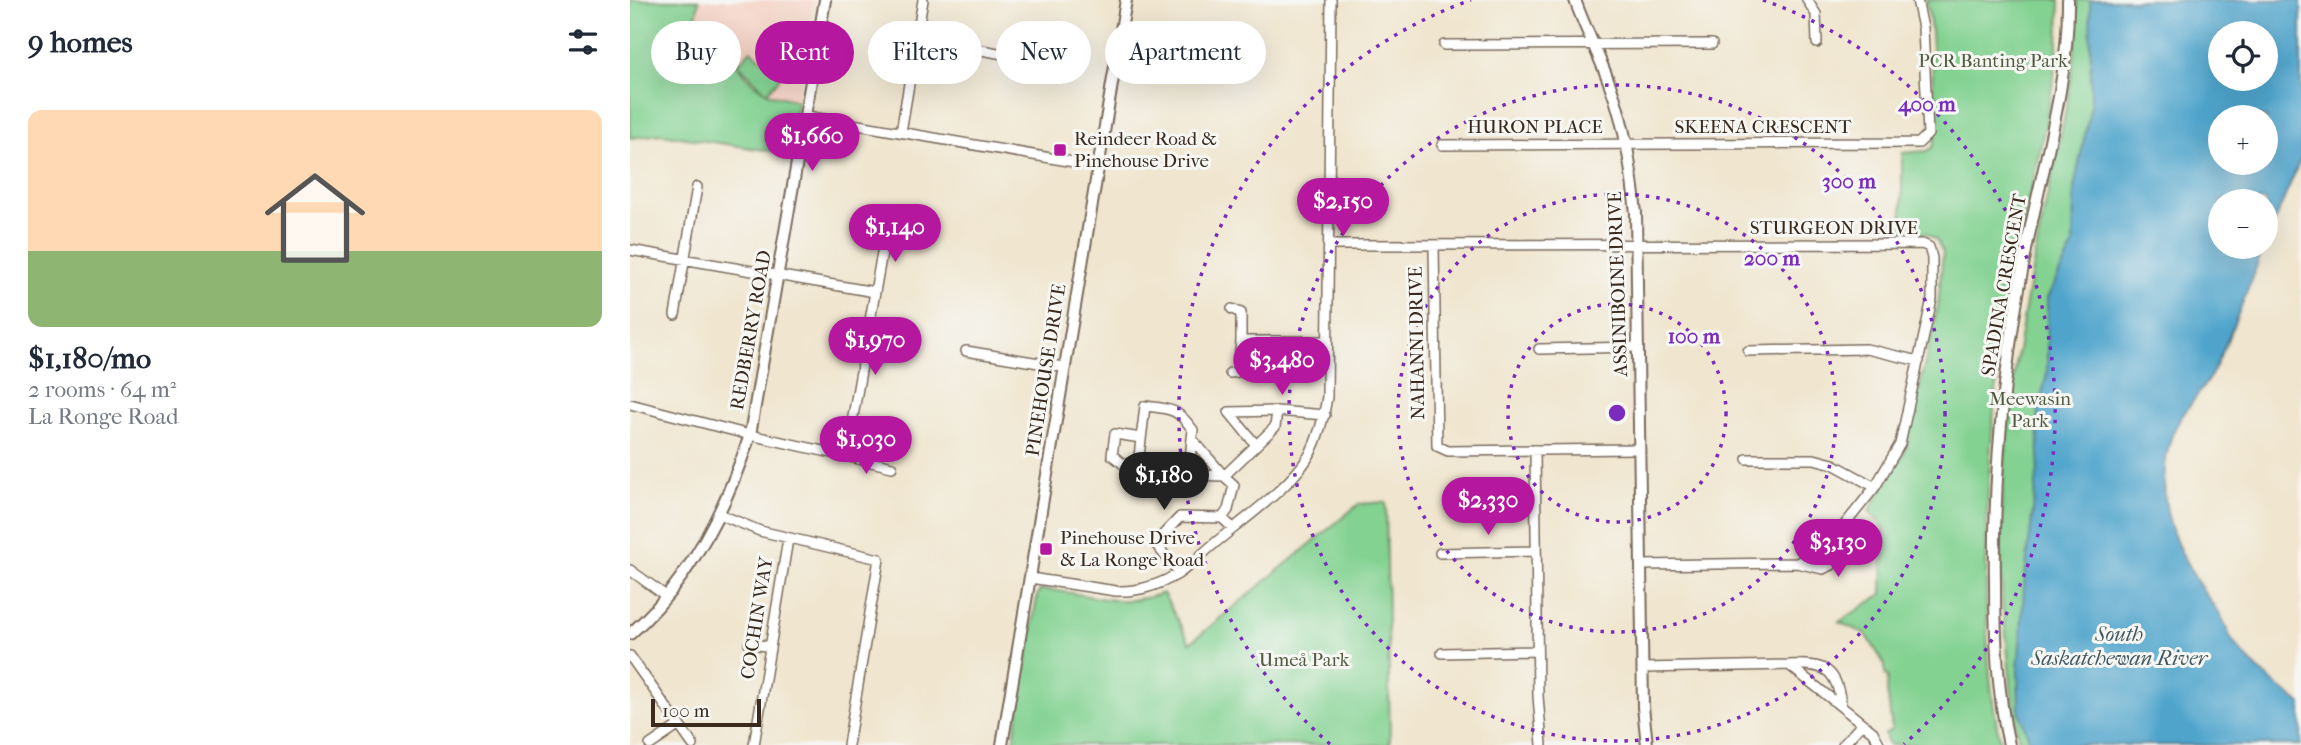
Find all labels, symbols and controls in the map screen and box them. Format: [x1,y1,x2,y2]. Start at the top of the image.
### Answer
chip: Buy [651,21,741,84]
chip: Rent [755,21,854,84]
chip: Filters [868,21,982,84]
chip: New [996,21,1091,84]
chip: Apartment [1105,21,1266,84]
map controls [2208,21,2278,259]
button: locate [2208,21,2278,91]
icon: filters [564,23,602,61]
text: 9 homes [28,25,133,60]
park label: PCR Banting Park [1918,50,2068,72]
text: 400 m [1897,92,1956,117]
button: + [2208,105,2278,175]
pin: $1,660 [755,114,869,173]
street label: HURON PLACE [1467,116,1603,138]
street label: SKEENA CRESCENT [1675,116,1852,138]
text: $1,660 [780,122,844,149]
place label: Reindeer Road & Pinehouse Drive [1074,128,1217,172]
marker: Reindeer Road & Pinehouse Drive [1052,142,1068,158]
icon: home [252,155,378,281]
text: 300 m [1822,169,1876,193]
pin: $2,150 [1286,178,1400,238]
text: $2,150 [1313,187,1373,214]
button: − [2208,189,2278,259]
street label: ASSINIBOINE DRIVE [1604,191,1632,378]
street label: SPADINA CRESCENT [1977,192,2031,378]
pin: $1,140 [838,204,952,264]
text: $1,140 [865,213,925,240]
street label: STURGEON DRIVE [1750,217,1919,239]
text: 200 m [1744,246,1801,270]
street label: REDBERRY ROAD [726,248,776,412]
street label: NAHANNI DRIVE [1405,266,1429,420]
street label: PINEHOUSE DRIVE [1022,282,1071,458]
pin: $1,970 [818,318,932,377]
text: 100 m [1668,324,1721,348]
text: $1,970 [845,326,905,353]
pin: $3,480 [1225,338,1339,397]
text: $1,180/mo [28,341,151,376]
text: $3,480 [1249,346,1315,373]
text: 2 rooms · 64 m² [28,376,176,403]
park label: Meewasin Park [1989,388,2071,432]
centre of rings [1605,401,1629,425]
text: La Ronge Road [28,403,179,430]
pin: $1,030 [809,416,923,476]
text: $1,030 [836,425,896,452]
pin: $1,180 [1107,452,1221,512]
text: $1,180 [1135,461,1193,488]
pin: $2,330 [1431,477,1545,537]
text: $2,330 [1458,486,1518,513]
pin: $3,130 [1781,520,1895,579]
place label: Pinehouse Drive & La Ronge Road [1060,527,1205,571]
text: $3,130 [1809,528,1867,555]
marker: Pinehouse Drive & La Ronge Road [1038,541,1054,557]
street label: COCHIN WAY [736,554,778,681]
water label: South Saskatchewan River [2030,622,2209,670]
park label: Umeå Park [1259,649,1349,671]
scale bar [651,696,761,728]
text: 100 m [662,700,710,722]

